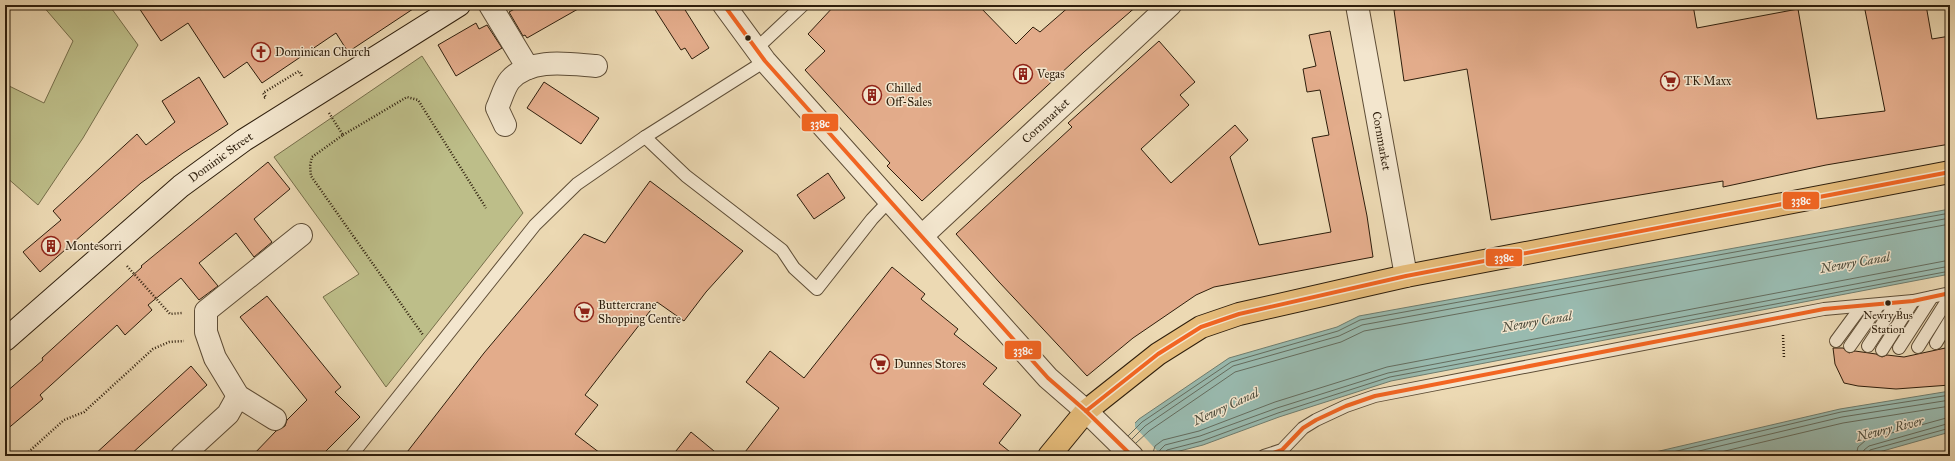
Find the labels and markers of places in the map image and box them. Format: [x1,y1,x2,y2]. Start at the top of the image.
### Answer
unlabelled marker [743,33,753,43]
church icon: Dominican Church [250,41,272,63]
place label: Dominican Church [275,45,371,59]
building icon: Vegas [1012,63,1034,85]
place label: Vegas [1036,67,1065,82]
supermarket icon: TK Maxx [1659,70,1681,92]
place label: TK Maxx [1684,74,1732,88]
place label: Chilled Off-Sales [886,81,932,109]
building icon: Chilled Off-Sales [861,84,883,106]
building icon: Montesorri [40,235,62,257]
place label: Montesorri [65,239,123,253]
place label: Buttercrane Shopping Centre [598,298,681,327]
marker: Newry Bus Station [1883,298,1893,308]
supermarket icon: Buttercrane Shopping Centre [573,301,595,323]
place label: Newry Bus Station [1863,309,1913,336]
supermarket icon: Dunnes Stores [869,353,891,375]
place label: Dunnes Stores [894,357,966,371]

